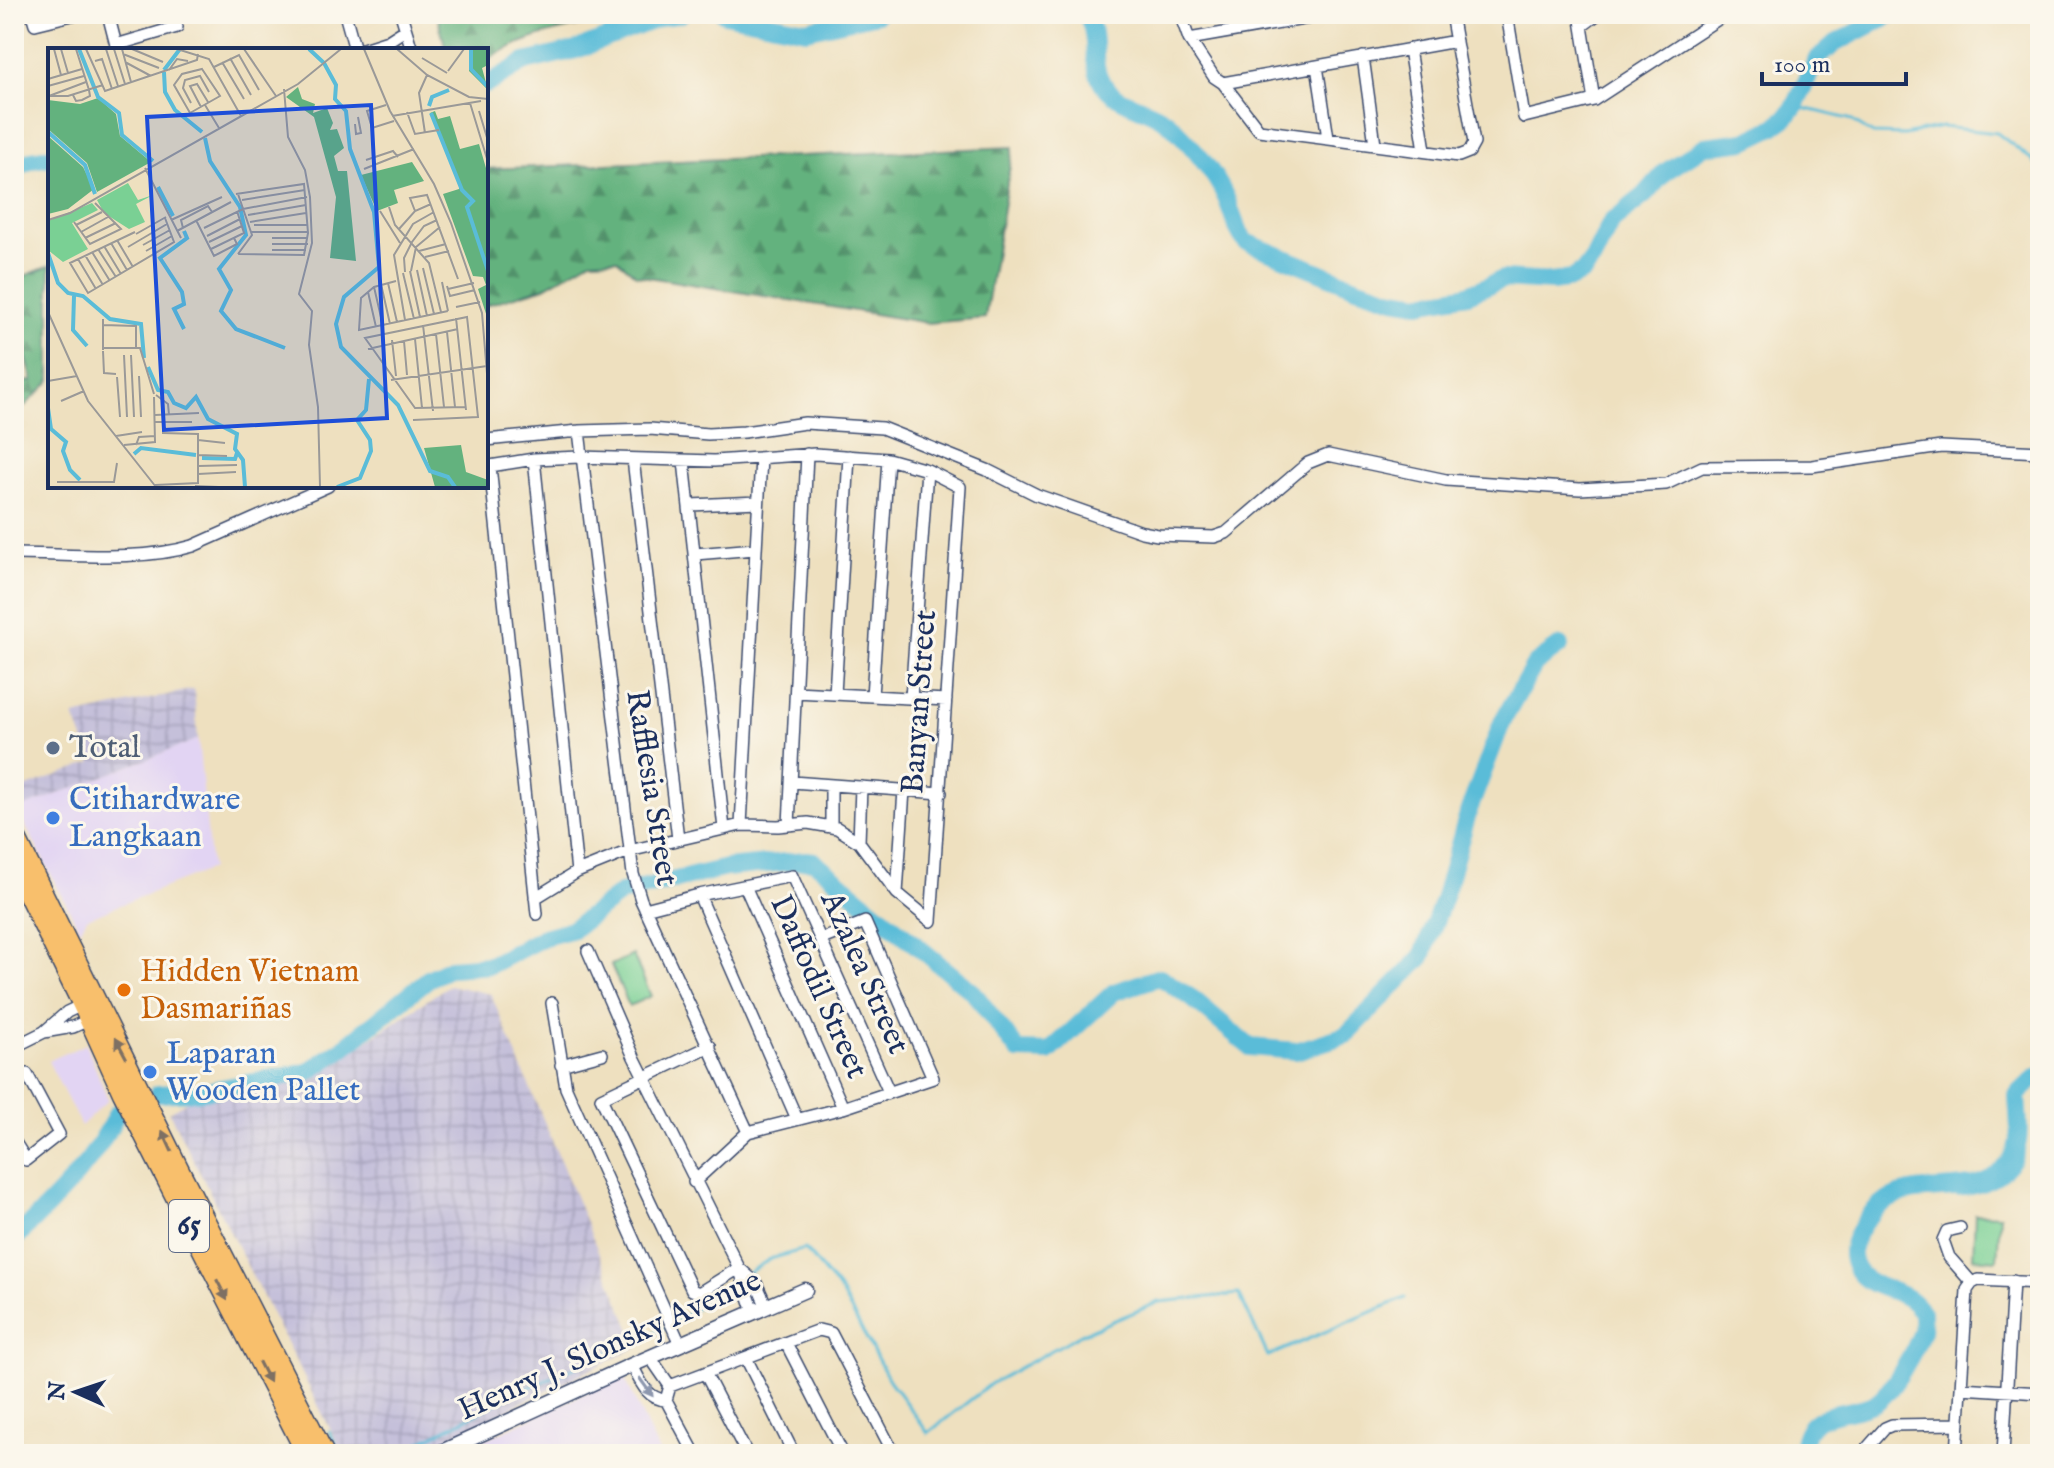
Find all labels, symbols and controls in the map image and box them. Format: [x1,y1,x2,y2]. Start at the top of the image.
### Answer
scale bar [1762,36,1906,86]
inset map [48,48,488,488]
text: 100 m [1774,50,1830,81]
street label: Banyan Street [893,608,947,796]
street label: Rafflesia Street [615,687,687,889]
place label: Total [69,728,141,769]
marker: Total [44,739,62,757]
place label: Citihardware Langkaan [69,780,240,858]
marker: Citihardware Langkaan [44,809,62,827]
street label: Azalea Street [810,884,918,1061]
street label: Daffodil Street [759,889,877,1085]
place label: Hidden Vietnam Dasmariñas [140,952,359,1030]
marker: Hidden Vietnam Dasmariñas [115,981,133,999]
place label: Laparan Wooden Pallet [166,1034,360,1112]
one-way arrow [115,1037,129,1059]
marker: Laparan Wooden Pallet [141,1063,159,1081]
one-way arrow [160,1129,174,1153]
road number: 65 [169,1200,209,1252]
street label: Henry J. Slonsky Avenue [452,1261,768,1431]
one-way arrow [215,1279,229,1302]
north arrow [36,1352,116,1432]
one-way arrow [258,1361,271,1384]
one-way arrow [638,1376,654,1398]
text: N [43,1381,73,1402]

